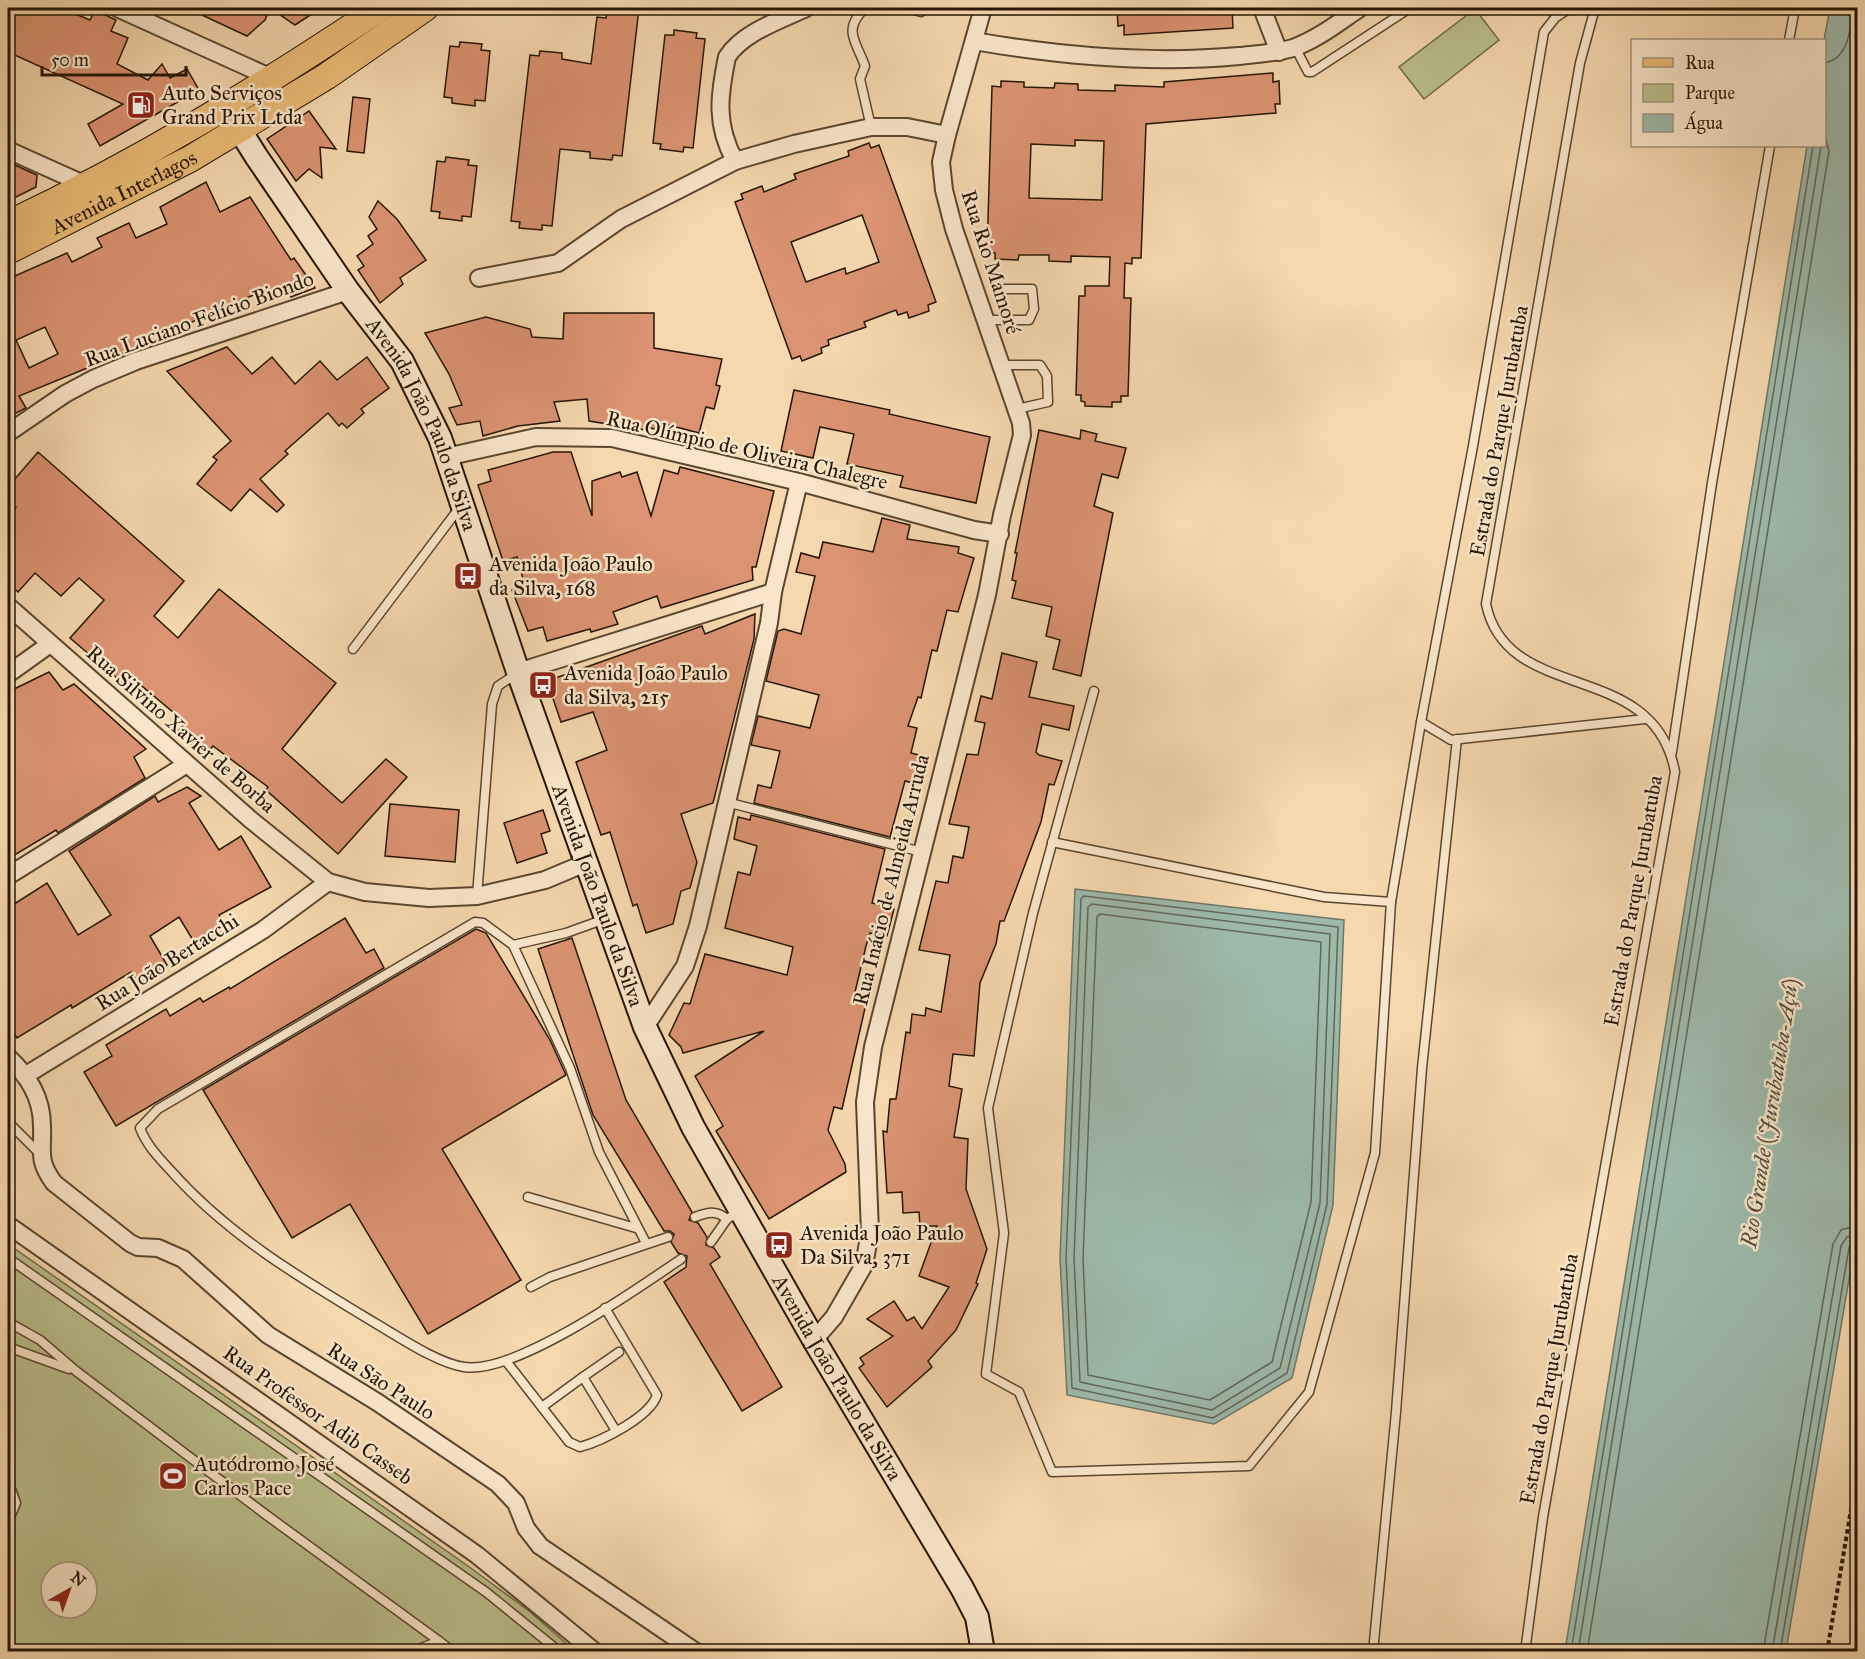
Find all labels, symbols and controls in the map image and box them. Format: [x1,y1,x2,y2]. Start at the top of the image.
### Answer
scale bar [42,39,186,77]
legend [1631,39,1826,147]
text: 50 m [51,49,89,71]
text: Rua [1685,52,1715,74]
place label: Auto Serviços Grand Prix Ltda [161,80,302,130]
text: Parque [1685,82,1735,105]
fuel station icon: Auto Serviços Grand Prix Ltda [125,89,157,121]
text: Água [1684,110,1723,135]
street label: Avenida Interlagos [46,145,202,240]
street label: Rua Rio Mamoré [955,187,1027,338]
street label: Rua Luciano Felício Biondo [81,265,317,373]
street label: Estrada do Parque Jurubatuba [1464,303,1534,559]
street label: Avenida João Paulo da Silva [360,311,483,534]
street label: Rua Olímpio de Oliveira Chalegre [604,405,890,495]
place label: Avenida João Paulo da Silva, 168 [488,551,653,601]
bus stop icon: Avenida João Paulo da Silva, 168 [452,560,484,592]
street label: Rua Silvino Xavier de Borba [81,640,281,818]
place label: Avenida João Paulo da Silva, 215 [563,660,728,710]
bus stop icon: Avenida João Paulo da Silva, 215 [527,669,559,701]
street label: Rua Inácio de Almeida Arruda [847,751,935,1008]
street label: Estrada do Parque Jurubatuba [1598,773,1668,1029]
street label: Avenida João Paulo da Silva [546,779,650,1010]
street label: Rua João Bertacchi [91,907,244,1016]
water label: Rio Grande (Jurubatuba-Açú) [1735,977,1804,1250]
place label: Avenida João Paulo Da Silva, 371 [799,1220,964,1270]
bus stop icon: Avenida João Paulo Da Silva, 371 [763,1229,795,1261]
street label: Estrada do Parque Jurubatuba [1514,1251,1584,1507]
street label: Avenida João Paulo da Silva [766,1269,908,1485]
street label: Rua Sāo Paulo [322,1336,440,1426]
street label: Rua Professor Adib Casseb [218,1340,418,1490]
place label: Autódromo José Carlos Pace [193,1451,335,1501]
sports icon: Autódromo José Carlos Pace [157,1460,189,1492]
north arrow [39,1560,99,1620]
text: N [67,1567,90,1591]

